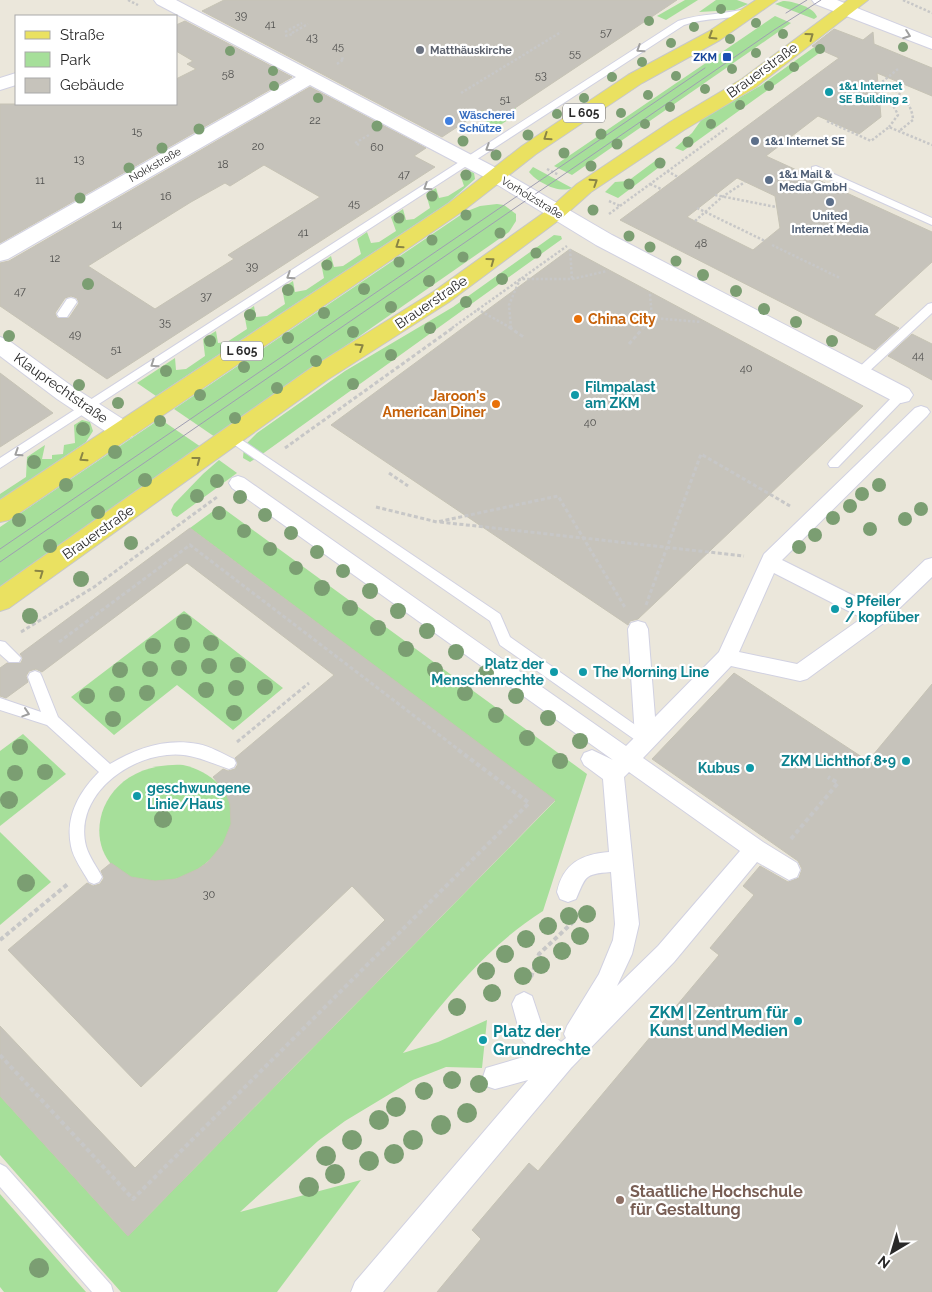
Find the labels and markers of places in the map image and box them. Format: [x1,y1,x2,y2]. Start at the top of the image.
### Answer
marker: Matthäuskirche [414,44,426,56]
place label: Matthäuskirche [430,44,512,57]
place label: ZKM [693,51,717,64]
marker: ZKM [721,51,733,63]
place label: 1&1 Internet SE Building 2 [839,80,908,106]
marker: 1&1 Internet SE Building 2 [823,86,835,98]
place label: Wäscherei Schütze [459,109,515,135]
marker: Wäscherei Schütze [443,115,455,127]
marker: 1&1 Internet SE [749,135,761,147]
place label: 1&1 Internet SE [765,135,845,148]
place label: 1&1 Mail & Media GmbH [779,168,847,194]
marker: 1&1 Mail & Media GmbH [763,174,775,186]
marker: United Internet Media [824,196,836,208]
place label: United Internet Media [791,210,869,236]
place label: China City [588,311,656,327]
marker: China City [572,313,584,325]
place label: Filmpalast am ZKM [585,379,656,411]
place label: Jaroon's American Diner [383,388,487,420]
marker: Filmpalast am ZKM [569,389,581,401]
marker: Jaroon's American Diner [490,398,502,410]
place label: 9 Pfeiler / kopfüber [845,593,920,625]
marker: 9 Pfeiler / kopfüber [829,603,841,615]
place label: Platz der Menschenrechte [431,656,545,688]
place label: The Morning Line [593,664,710,680]
marker: Platz der Menschenrechte [548,666,560,678]
marker: The Morning Line [577,666,589,678]
place label: ZKM Lichthof 8+9 [781,753,896,769]
marker: ZKM Lichthof 8+9 [900,755,912,767]
place label: Kubus [698,760,740,776]
marker: Kubus [744,762,756,774]
place label: geschwungene Linie/Haus [147,780,251,812]
marker: geschwungene Linie/Haus [131,790,143,802]
place label: ZKM | Zentrum für Kunst und Medien [649,1003,788,1040]
marker: ZKM | Zentrum für Kunst und Medien [792,1015,804,1027]
place label: Platz der Grundrechte [493,1022,591,1059]
marker: Platz der Grundrechte [477,1034,489,1046]
place label: Staatliche Hochschule für Gestaltung [630,1182,803,1219]
marker: Staatliche Hochschule für Gestaltung [614,1194,626,1206]

